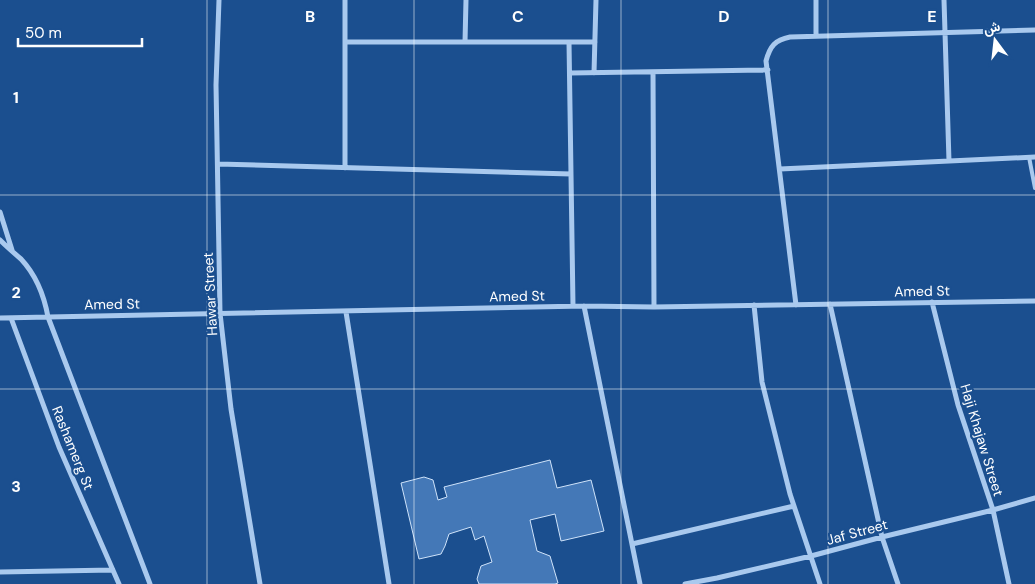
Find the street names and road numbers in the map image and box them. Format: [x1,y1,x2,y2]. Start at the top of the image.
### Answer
street label: Hawar Street [199,252,221,336]
street label: Amed St [894,282,950,300]
street label: Amed St [489,287,545,305]
street label: Amed St [84,295,140,313]
street label: ‌Haji Khajaw Street [956,382,1008,498]
street label: Rashamerg St [48,403,98,493]
street label: Jaf Street [824,515,890,549]

